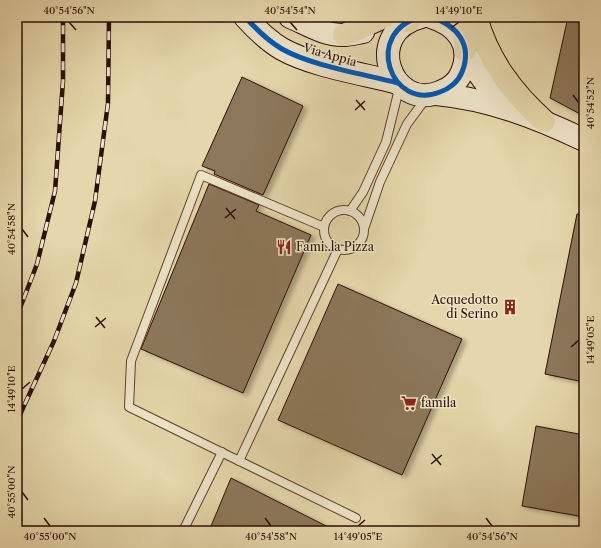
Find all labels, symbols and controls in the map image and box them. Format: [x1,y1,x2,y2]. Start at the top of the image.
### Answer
text: 40°54'56"N [43,4,95,17]
text: 40°54'54"N [264,4,316,17]
text: 14°49'10"E [435,4,483,17]
street label: Via Appia [301,39,359,69]
text: 40°54'52"N [584,77,597,129]
text: 40°54'58"N [5,203,18,255]
restaurant icon: Fami..la Pizza [275,238,293,256]
place label: Fami..la Pizza [296,239,375,254]
place label: Acquedotto di Serino [430,292,498,321]
building icon: Acquedotto di Serino [501,298,519,316]
text: 14°49'05"E [584,316,597,364]
text: 14°49'10"E [5,365,18,413]
supermarket icon: famila [400,394,418,412]
place label: famila [421,395,457,410]
text: 40°55'00"N [5,465,18,519]
text: 40°55'00"N [23,530,77,543]
text: 40°54'58"N [245,530,297,543]
text: 14°49'05"E [334,530,382,543]
text: 40°54'56"N [466,530,518,543]

